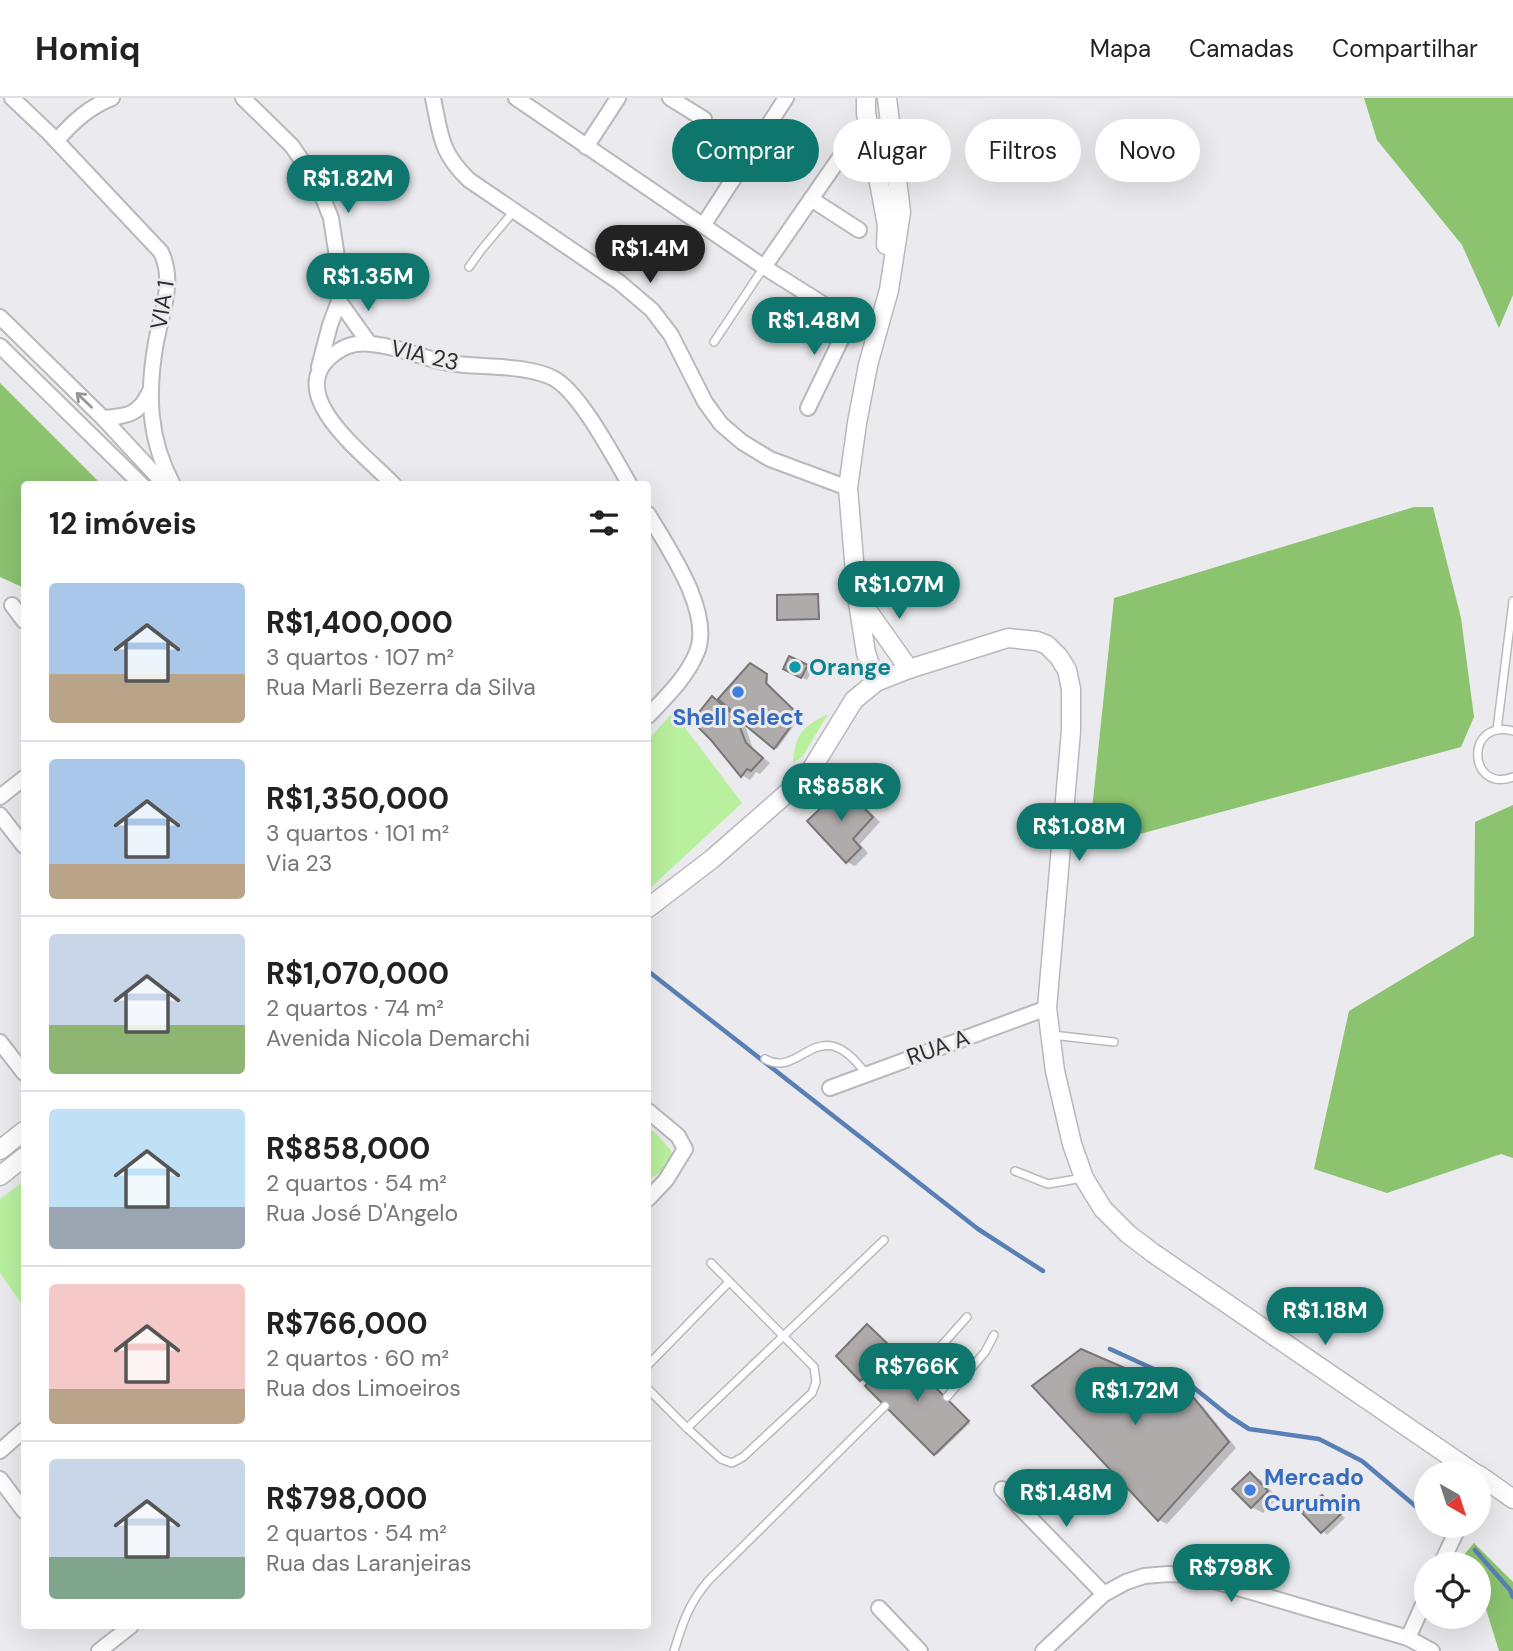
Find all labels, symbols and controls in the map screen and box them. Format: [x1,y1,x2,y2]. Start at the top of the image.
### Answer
text: Homiq [35,27,140,70]
text: Mapa [1090,33,1151,64]
text: Camadas [1189,33,1294,64]
text: Compartilhar [1332,33,1478,64]
chip: Comprar [672,119,819,182]
chip: Alugar [833,119,951,182]
chip: Filtros [965,119,1081,182]
chip: Novo [1095,119,1200,182]
pin: R$1.82M [283,156,413,215]
text: R$1.82M [303,163,393,193]
pin: R$1.4M [593,226,707,285]
text: R$1.4M [611,233,689,263]
pin: R$1.35M [303,254,433,313]
text: R$1.35M [322,261,414,291]
street label: VIA 1 [143,278,181,332]
pin: R$1.48M [749,298,879,357]
text: R$1.48M [768,305,860,335]
street label: VIA 23 [388,333,462,377]
one-way arrow [76,391,93,408]
text: 12 imóveis [49,504,197,543]
icon: filters [585,504,623,542]
pin: R$1.07M [834,561,964,621]
text: R$1.07M [854,569,944,599]
text: R$1,400,000 [266,603,453,642]
icon: home [105,611,189,695]
text: 3 quartos · 107 m² [266,642,454,672]
place label: Orange [809,652,891,682]
marker: Orange [787,659,803,675]
text: Rua Marli Bezerra da Silva [266,672,536,702]
marker: Shell Select [730,684,746,700]
place label: Shell Select [672,702,804,732]
pin: R$858K [784,764,898,823]
text: R$858K [798,771,884,801]
text: R$1,350,000 [266,779,449,818]
icon: home [105,787,189,871]
pin: R$1.08M [1014,804,1144,863]
text: R$1.08M [1033,811,1125,841]
text: 3 quartos · 101 m² [266,818,449,848]
text: Via 23 [266,848,332,878]
text: R$1,070,000 [266,954,449,993]
icon: home [105,962,189,1046]
text: 2 quartos · 74 m² [266,993,444,1023]
street label: RUA A [902,1022,974,1072]
text: Avenida Nicola Demarchi [266,1023,530,1053]
text: R$858,000 [266,1129,430,1168]
icon: home [105,1137,189,1221]
text: 2 quartos · 54 m² [266,1168,447,1198]
text: Rua José D'Angelo [266,1198,458,1228]
pin: R$1.18M [1260,1288,1390,1347]
text: R$1.18M [1282,1295,1368,1325]
text: R$766,000 [266,1304,428,1343]
icon: home [105,1312,189,1396]
text: 2 quartos · 60 m² [266,1343,449,1373]
pin: R$766K [860,1344,974,1403]
text: R$766K [875,1351,959,1381]
pin: R$1.72M [1070,1368,1200,1427]
text: Rua dos Limoeiros [266,1373,461,1403]
text: R$1.72M [1091,1375,1179,1405]
north arrow [1414,1461,1491,1538]
map controls [1414,1461,1491,1629]
place label: Mercado Curumin [1264,1462,1364,1518]
pin: R$1.48M [1001,1470,1131,1529]
text: R$1.48M [1020,1477,1112,1507]
text: R$798,000 [266,1479,427,1518]
marker: Mercado Curumin [1242,1482,1258,1498]
icon: home [105,1487,189,1571]
text: 2 quartos · 54 m² [266,1518,447,1548]
pin: R$798K [1174,1544,1288,1604]
text: Rua das Laranjeiras [266,1548,472,1578]
text: R$798K [1189,1552,1273,1582]
button: locate [1414,1552,1491,1629]

